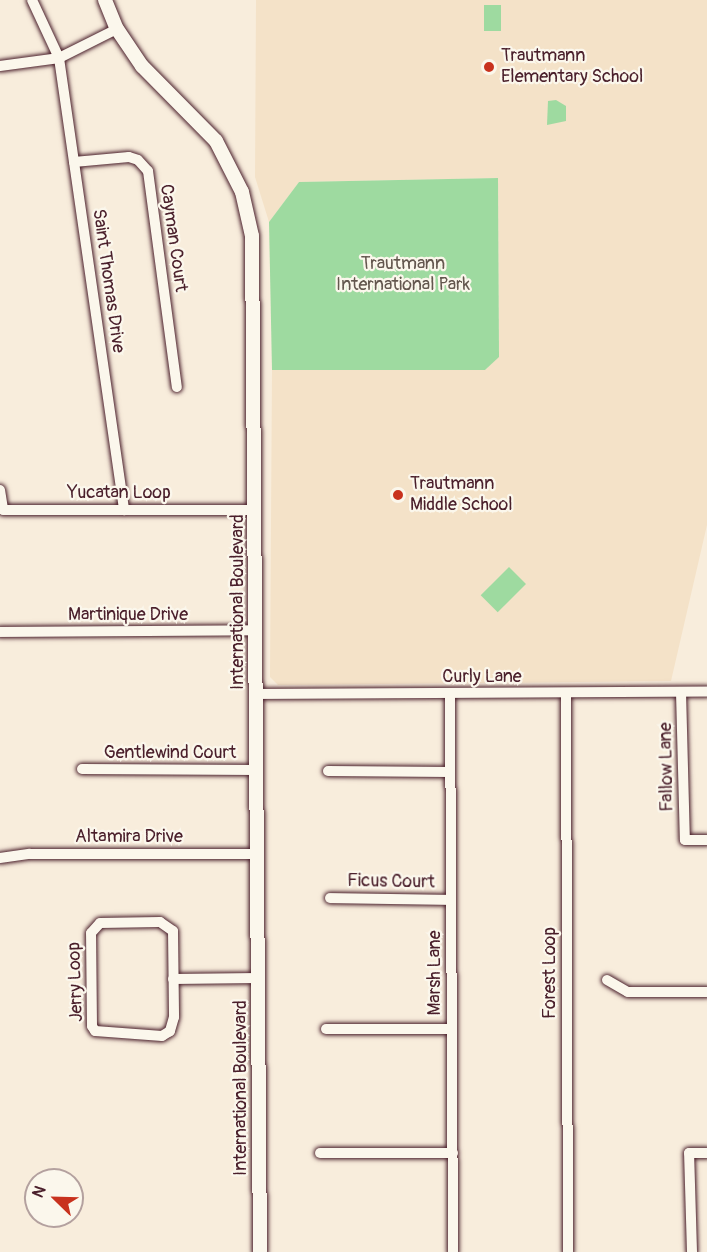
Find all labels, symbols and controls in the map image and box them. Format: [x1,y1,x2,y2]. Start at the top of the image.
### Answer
place label: Trautmann Elementary School [501,46,643,88]
marker: Trautmann Elementary School [482,60,496,74]
street label: Cayman Court [155,183,191,293]
street label: Saint Thomas Drive [87,208,129,354]
park label: Trautmann International Park [336,254,470,296]
place label: Trautmann Middle School [410,474,513,516]
street label: Yucatan Loop [67,482,171,504]
marker: Trautmann Middle School [391,488,405,502]
street label: International Boulevard [227,514,249,690]
street label: Martinique Drive [68,604,188,626]
street label: Curly Lane [442,666,522,688]
street label: Fallow Lane [655,722,679,812]
street label: Gentlewind Court [104,742,236,764]
street label: Altamira Drive [75,826,183,848]
street label: Ficus Court [347,870,435,894]
street label: Forest Loop [539,927,561,1019]
street label: Marsh Lane [424,930,446,1016]
street label: Jerry Loop [64,942,88,1022]
street label: International Boulevard [230,1000,252,1176]
north arrow [24,1168,84,1228]
text: N [28,1183,51,1201]

